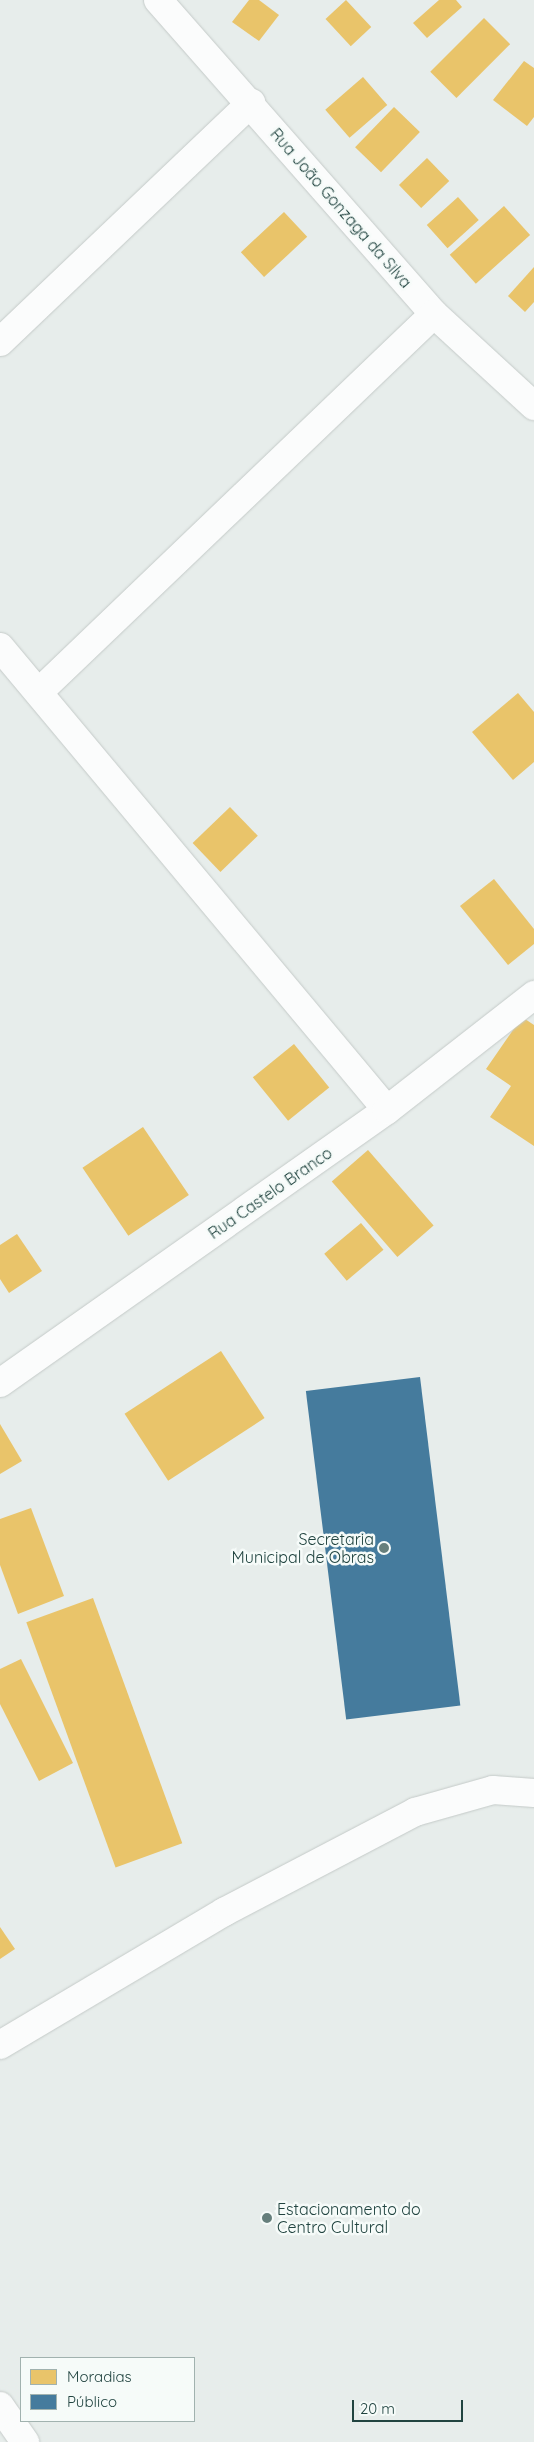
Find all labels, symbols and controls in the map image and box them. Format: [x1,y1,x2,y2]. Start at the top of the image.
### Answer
street label: Rua João Gonzaga da Silva [266,124,416,292]
street label: Rua Castelo Branco [204,1143,336,1243]
place label: Secretaria Municipal de Obras [232,1529,374,1567]
marker: Secretaria Municipal de Obras [378,1542,390,1554]
place label: Estacionamento do Centro Cultural [277,2199,421,2237]
marker: Estacionamento do Centro Cultural [261,2212,273,2224]
legend [20,2357,195,2422]
text: Moradias [67,2367,132,2386]
scale bar [354,2390,465,2422]
text: Público [67,2392,117,2411]
text: 20 m [360,2399,395,2418]

